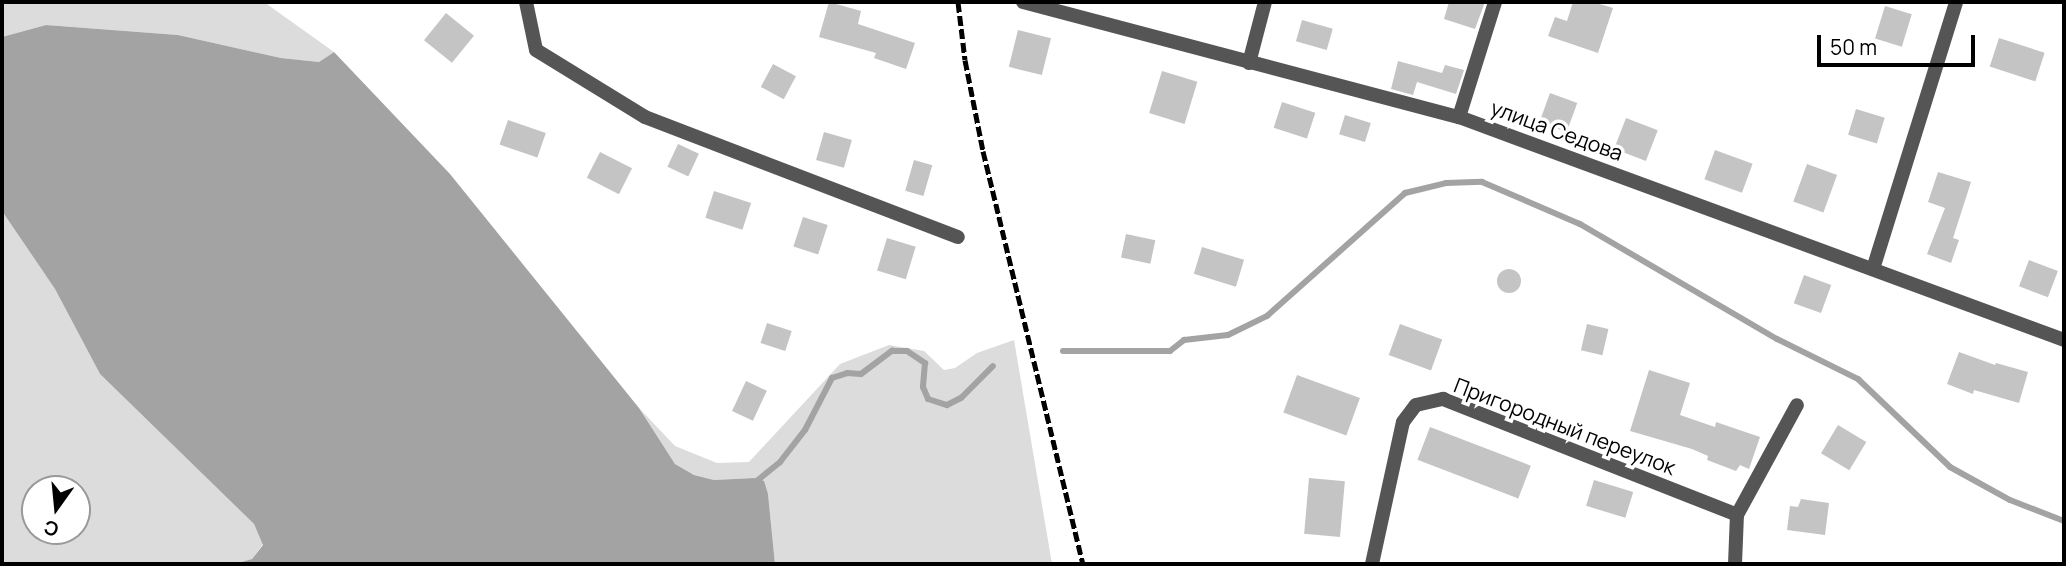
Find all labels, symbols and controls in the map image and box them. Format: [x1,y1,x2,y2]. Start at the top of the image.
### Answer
scale bar [1821,21,1979,65]
text: 50 m [1830,33,1877,61]
street label: улица Седова [1488,94,1626,166]
street label: Пригородный переулок [1451,372,1679,480]
north arrow [21,475,91,545]
text: С [41,514,61,543]

